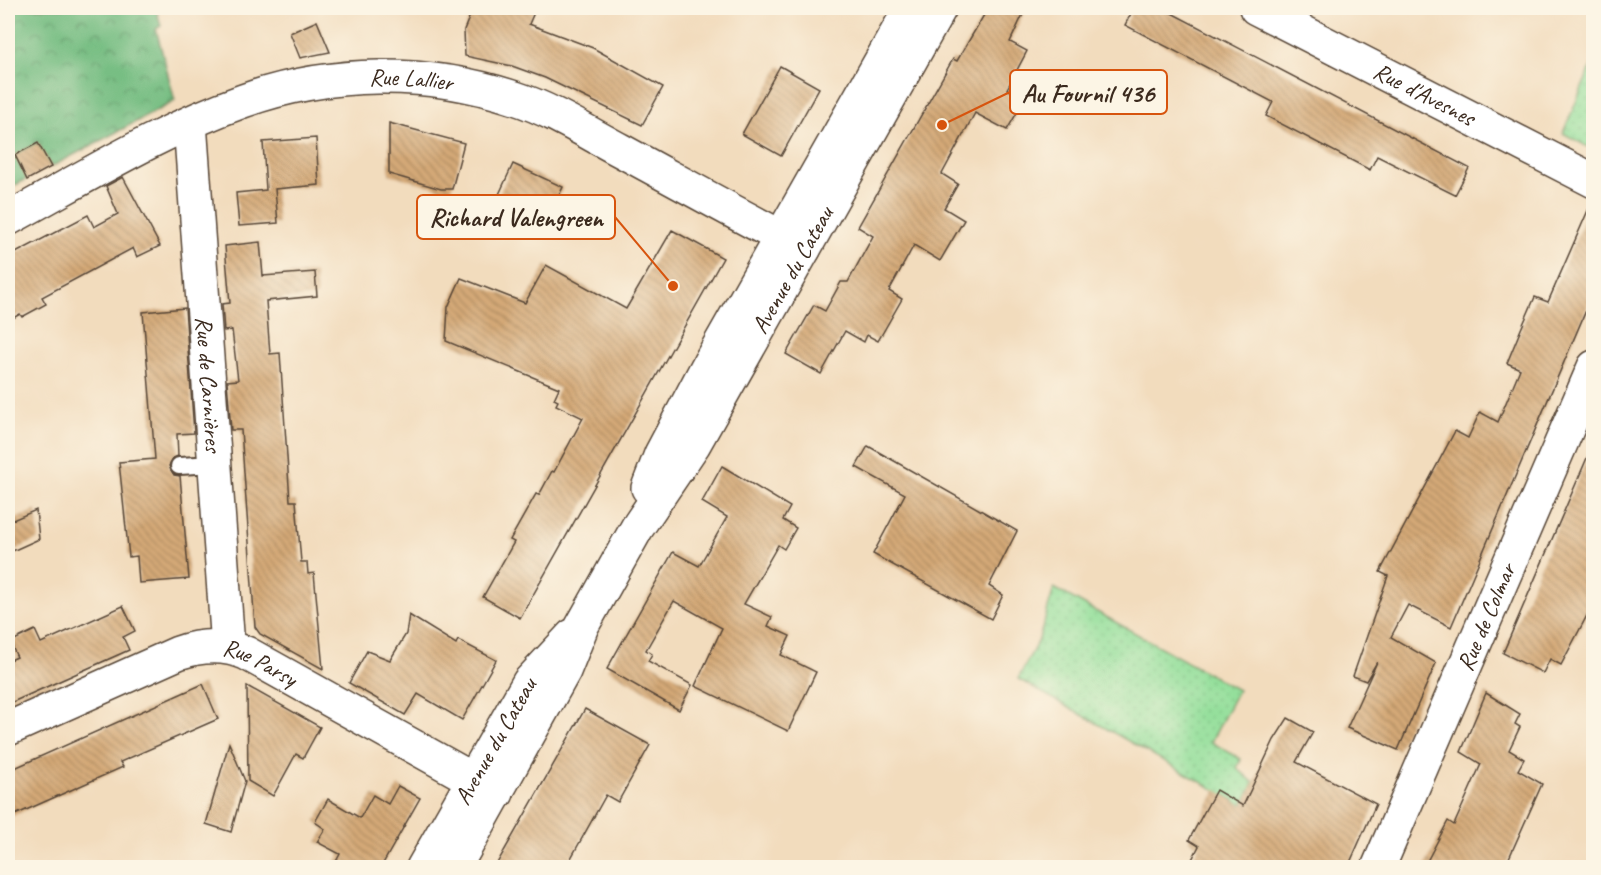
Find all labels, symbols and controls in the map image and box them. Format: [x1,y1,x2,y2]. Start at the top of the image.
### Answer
street label: Rue d'Avesnes [1369,56,1482,134]
street label: Rue Lallier [369,62,457,98]
callout: Au Fournil 436 [1010,70,1167,114]
text: Au Fournil 436 [1022,77,1156,110]
callout: Richard Valengreen [417,195,615,239]
street label: Avenue du Cateau [745,199,841,339]
text: Richard Valengreen [429,201,605,234]
street label: Rue de Carnières [189,315,229,455]
street label: Rue de Colmar [1450,557,1523,675]
street label: Rue Parsy [221,632,304,694]
street label: Avenue du Cateau [447,671,544,810]

